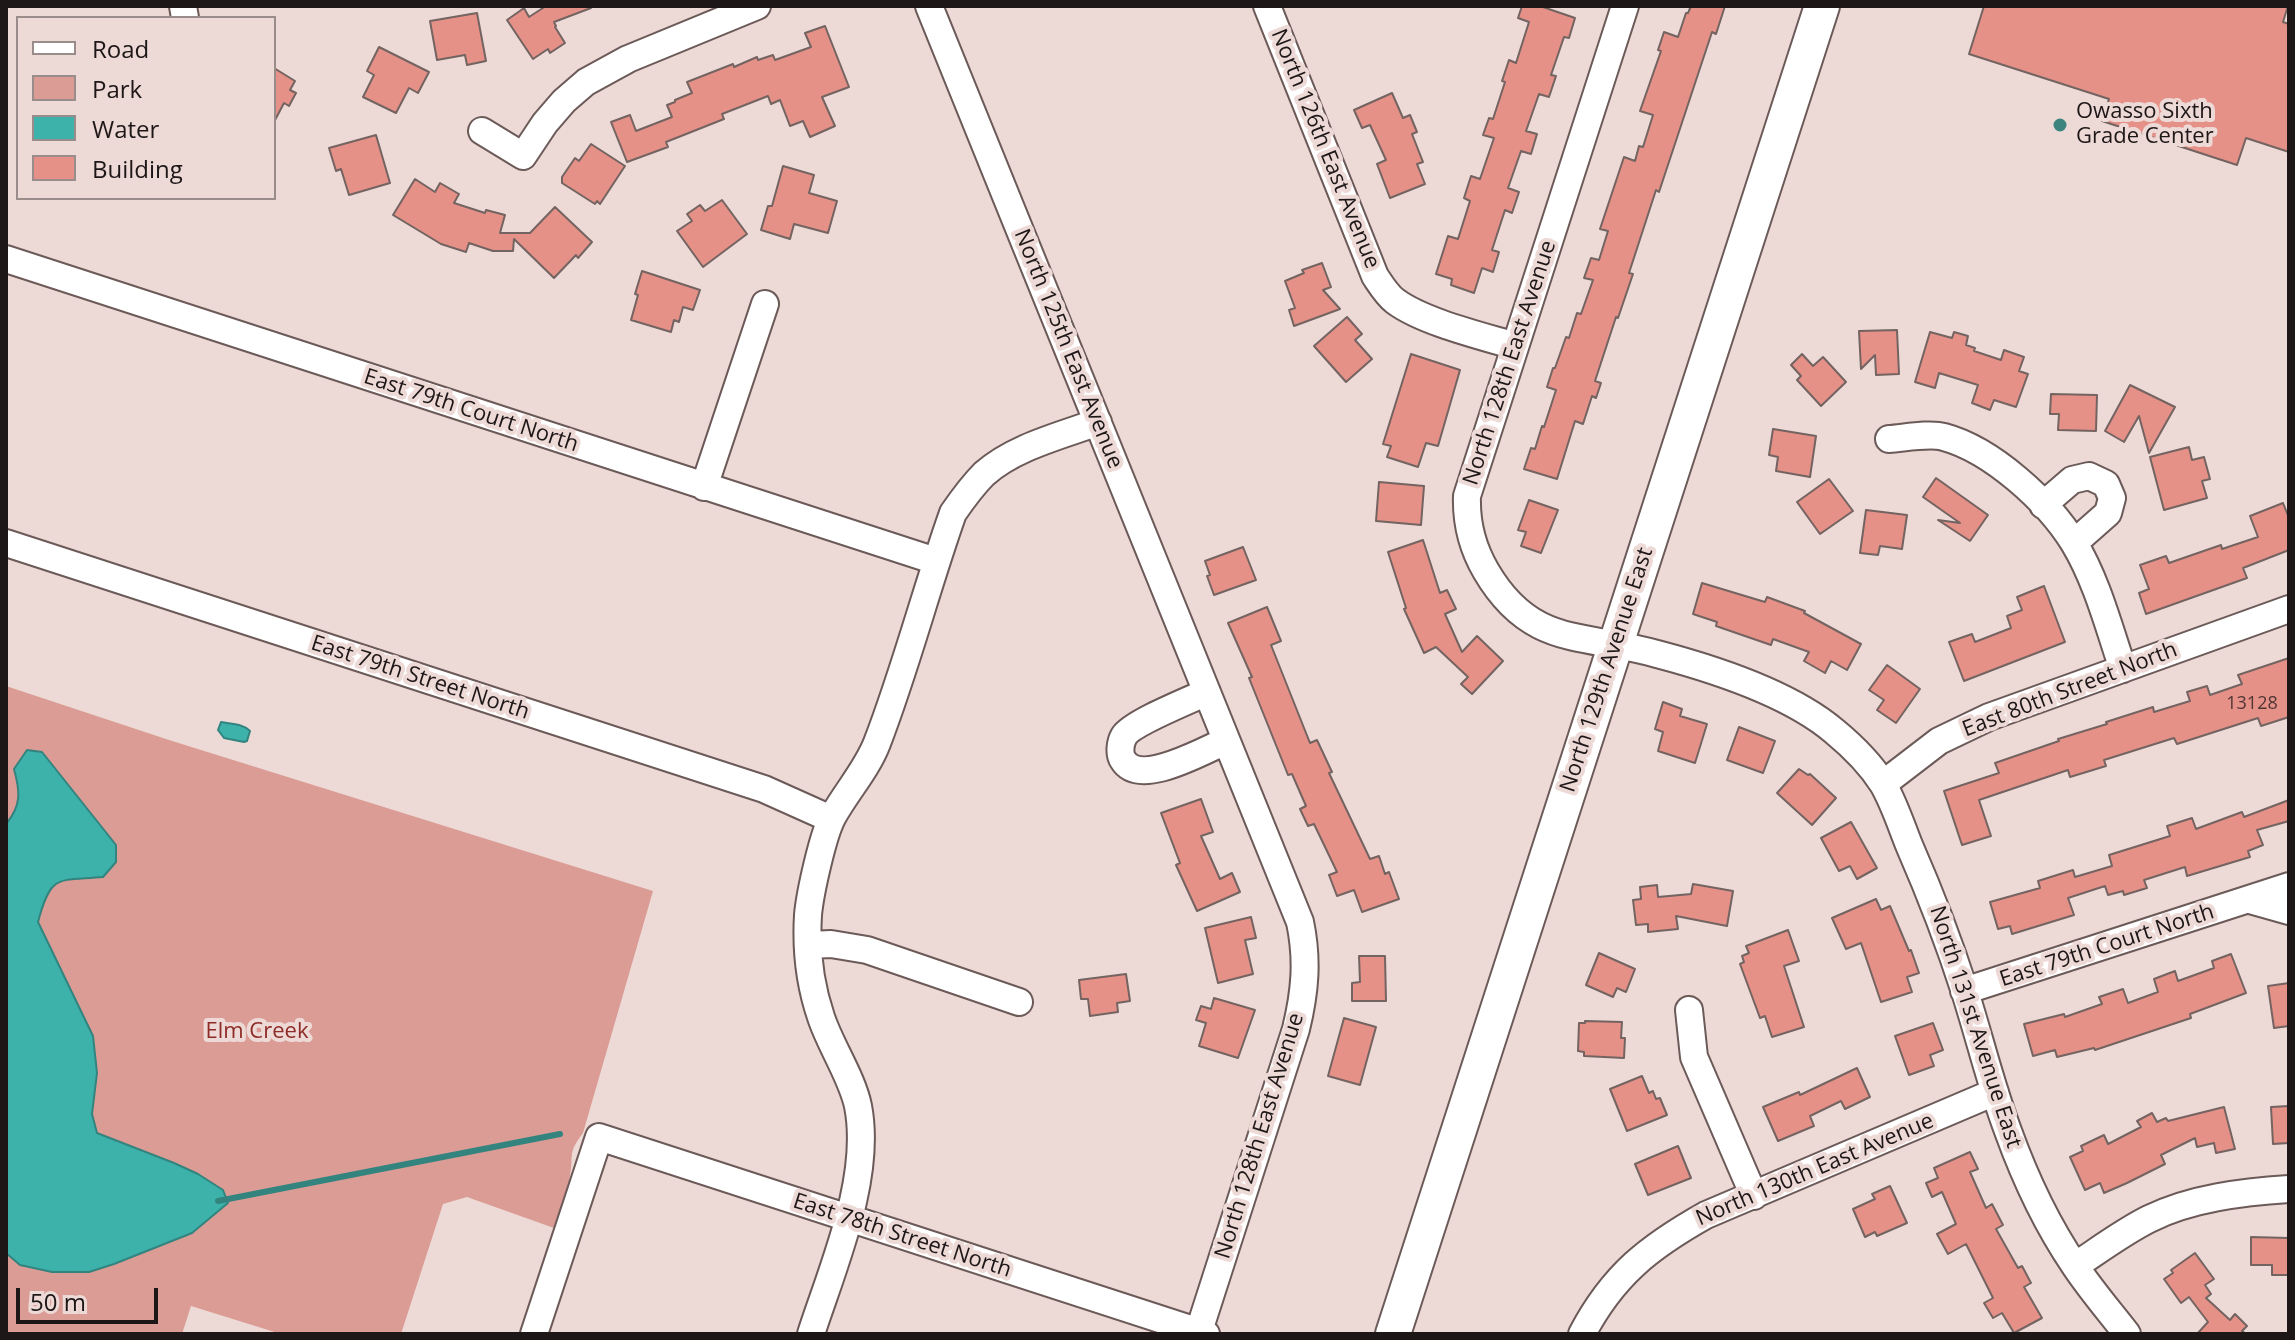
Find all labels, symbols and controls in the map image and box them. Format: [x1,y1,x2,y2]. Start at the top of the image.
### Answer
legend [16,16,276,200]
street label: North 126th East Avenue [1265,26,1385,272]
text: Road [92,32,149,65]
text: Park [92,72,142,105]
place label: Owasso Sixth Grade Center [2076,99,2214,150]
text: Water [92,112,159,145]
marker: Owasso Sixth Grade Center [2051,116,2069,134]
text: Building [92,152,183,185]
street label: North 125th East Avenue [1008,226,1128,472]
street label: North 128th East Avenue [1458,237,1562,489]
street label: East 79th Court North [360,364,582,458]
street label: North 129th Avenue East [1555,544,1659,796]
street label: East 79th Street North [308,630,532,726]
street label: East 80th Street North [1959,637,2181,743]
house number: 13128 [2226,693,2278,715]
street label: East 79th Court North [1996,899,2218,993]
street label: North 131st Avenue East [1923,903,2027,1151]
street label: North 128th East Avenue [1210,1010,1310,1262]
park label: Elm Creek [206,1019,308,1045]
street label: North 130th East Avenue [1692,1108,1938,1232]
street label: East 78th Street North [790,1188,1014,1284]
scale bar [20,1272,162,1322]
text: 50 m [30,1285,86,1318]

